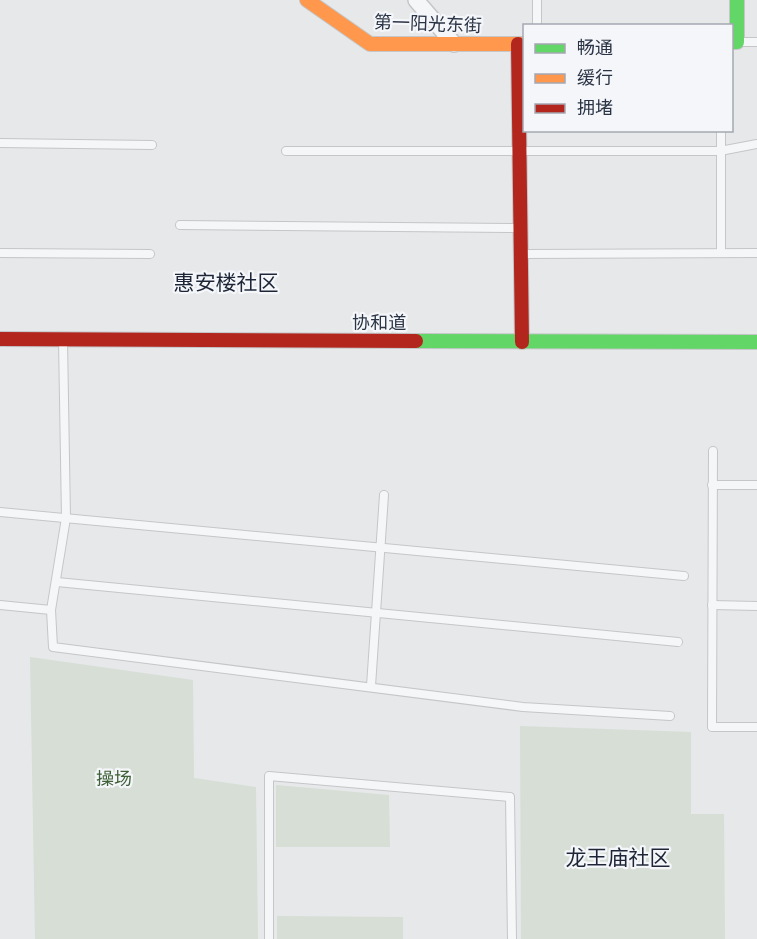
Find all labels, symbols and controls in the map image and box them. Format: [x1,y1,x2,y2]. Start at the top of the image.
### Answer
street label: 第一阳光东街 [374,11,482,37]
legend [523,24,733,132]
text: 畅通 [577,37,613,59]
text: 缓行 [577,67,613,89]
text: 拥堵 [577,97,613,119]
district label: 惠安楼社区 [174,270,279,295]
street label: 协和道 [352,312,406,334]
park label: 操场 [96,768,132,790]
district label: 龙王庙社区 [566,845,671,870]

